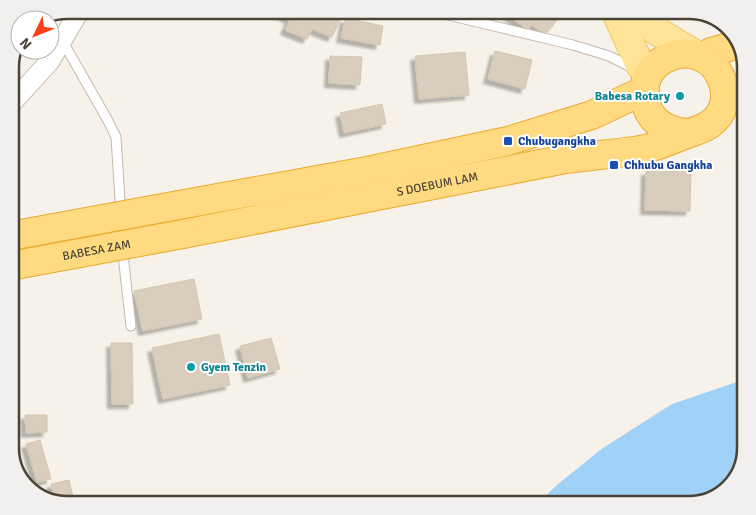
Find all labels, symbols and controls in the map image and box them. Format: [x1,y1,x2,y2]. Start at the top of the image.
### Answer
north arrow [10,10,60,60]
text: N [16,34,35,53]
place label: Babesa Rotary [595,89,670,104]
marker: Babesa Rotary [674,90,686,102]
place label: Chubugangkha [518,134,596,149]
marker: Chubugangkha [502,135,514,147]
place label: Chhubu Gangkha [624,158,713,173]
marker: Chhubu Gangkha [608,159,620,171]
street label: S DOEBUM LAM [395,169,479,200]
street label: BABESA ZAM [61,236,132,264]
place label: Gyem Tenzin [201,360,266,375]
marker: Gyem Tenzin [185,361,197,373]

